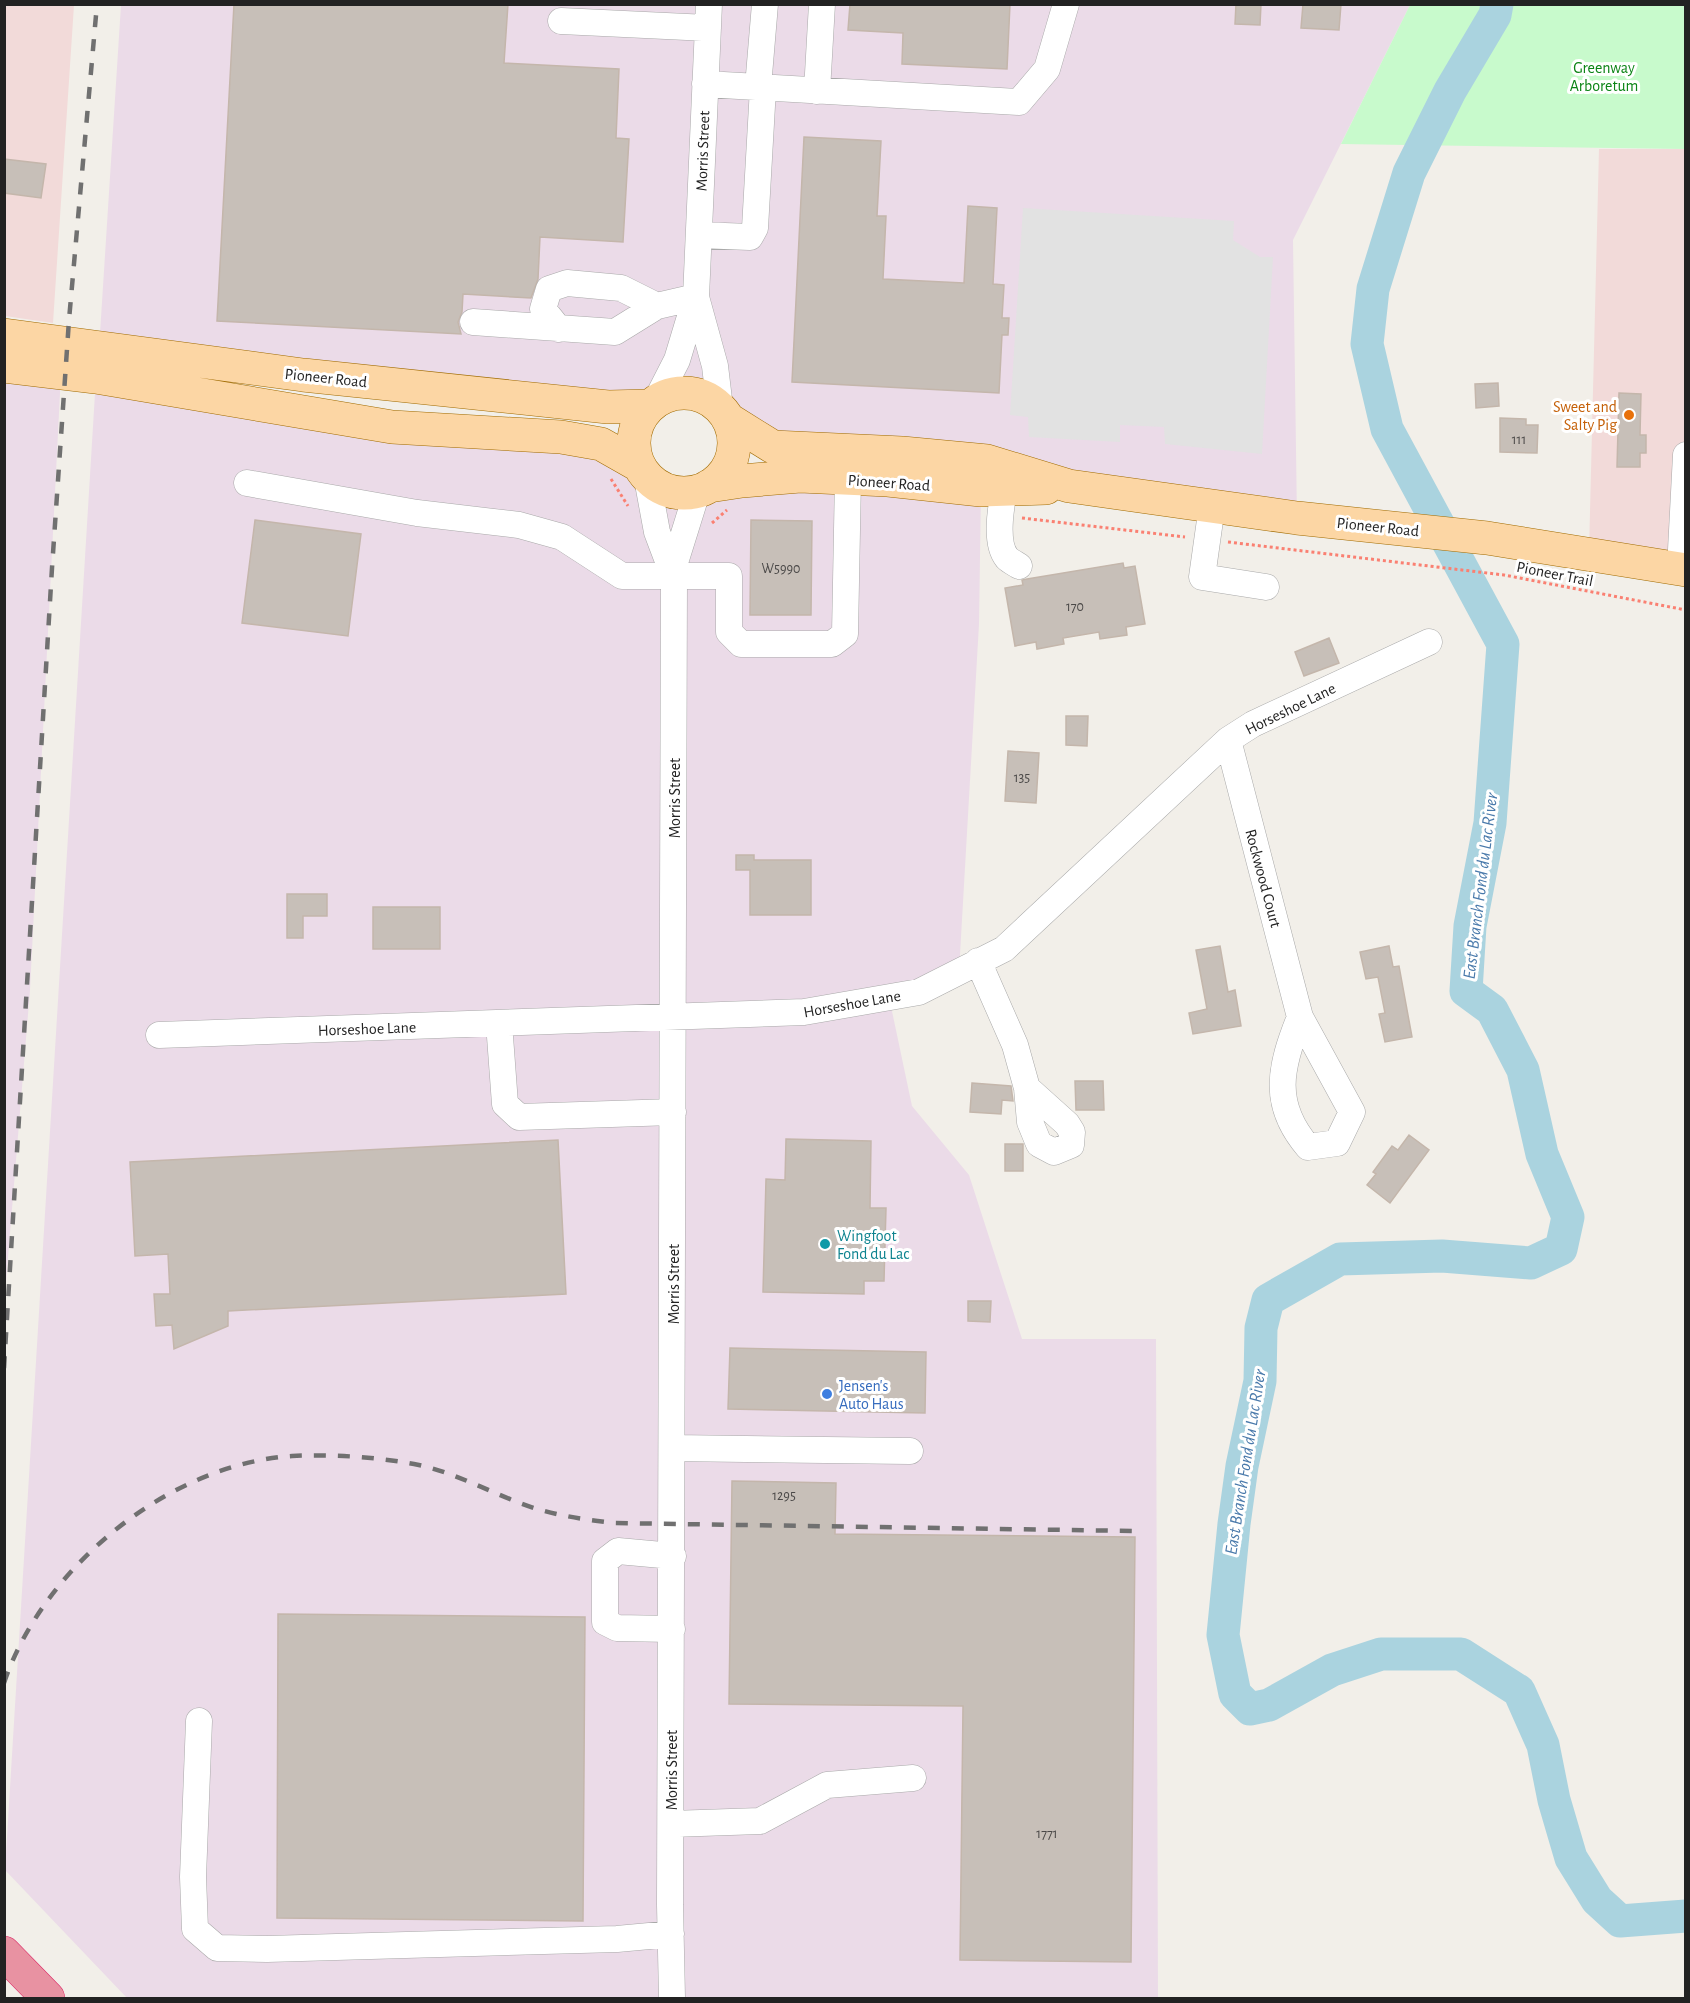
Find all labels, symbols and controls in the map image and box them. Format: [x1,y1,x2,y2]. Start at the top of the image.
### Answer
park label: Greenway Arboretum [1570,60,1638,94]
street label: Morris Street [694,111,712,192]
street label: Pioneer Road [284,366,368,390]
place label: Sweet and Salty Pig [1553,399,1617,434]
marker: Sweet and Salty Pig [1622,408,1636,422]
house number: 111 [1512,433,1526,447]
street label: Pioneer Road [847,472,931,494]
street label: Pioneer Road [1336,515,1420,539]
street label: Pioneer Trail [1515,559,1594,589]
house number: W5990 [762,562,800,576]
house number: 170 [1066,600,1084,614]
street label: Horseshoe Lane [1243,680,1338,738]
street label: Morris Street [667,758,683,838]
house number: 135 [1014,771,1030,785]
water label: East Branch Fond du Lac River [1461,791,1501,980]
street label: Rockwood Court [1242,827,1284,929]
street label: Horseshoe Lane [802,988,902,1020]
street label: Horseshoe Lane [318,1019,416,1039]
place label: Wingfoot Fond du Lac [837,1228,910,1262]
marker: Wingfoot Fond du Lac [818,1237,832,1251]
street label: Morris Street [666,1244,682,1324]
water label: East Branch Fond du Lac River [1222,1367,1270,1556]
place label: Jensen's Auto Haus [839,1378,904,1412]
marker: Jensen's Auto Haus [820,1387,834,1401]
house number: 1295 [772,1489,796,1503]
street label: Morris Street [664,1730,680,1810]
house number: 1771 [1036,1827,1058,1841]

